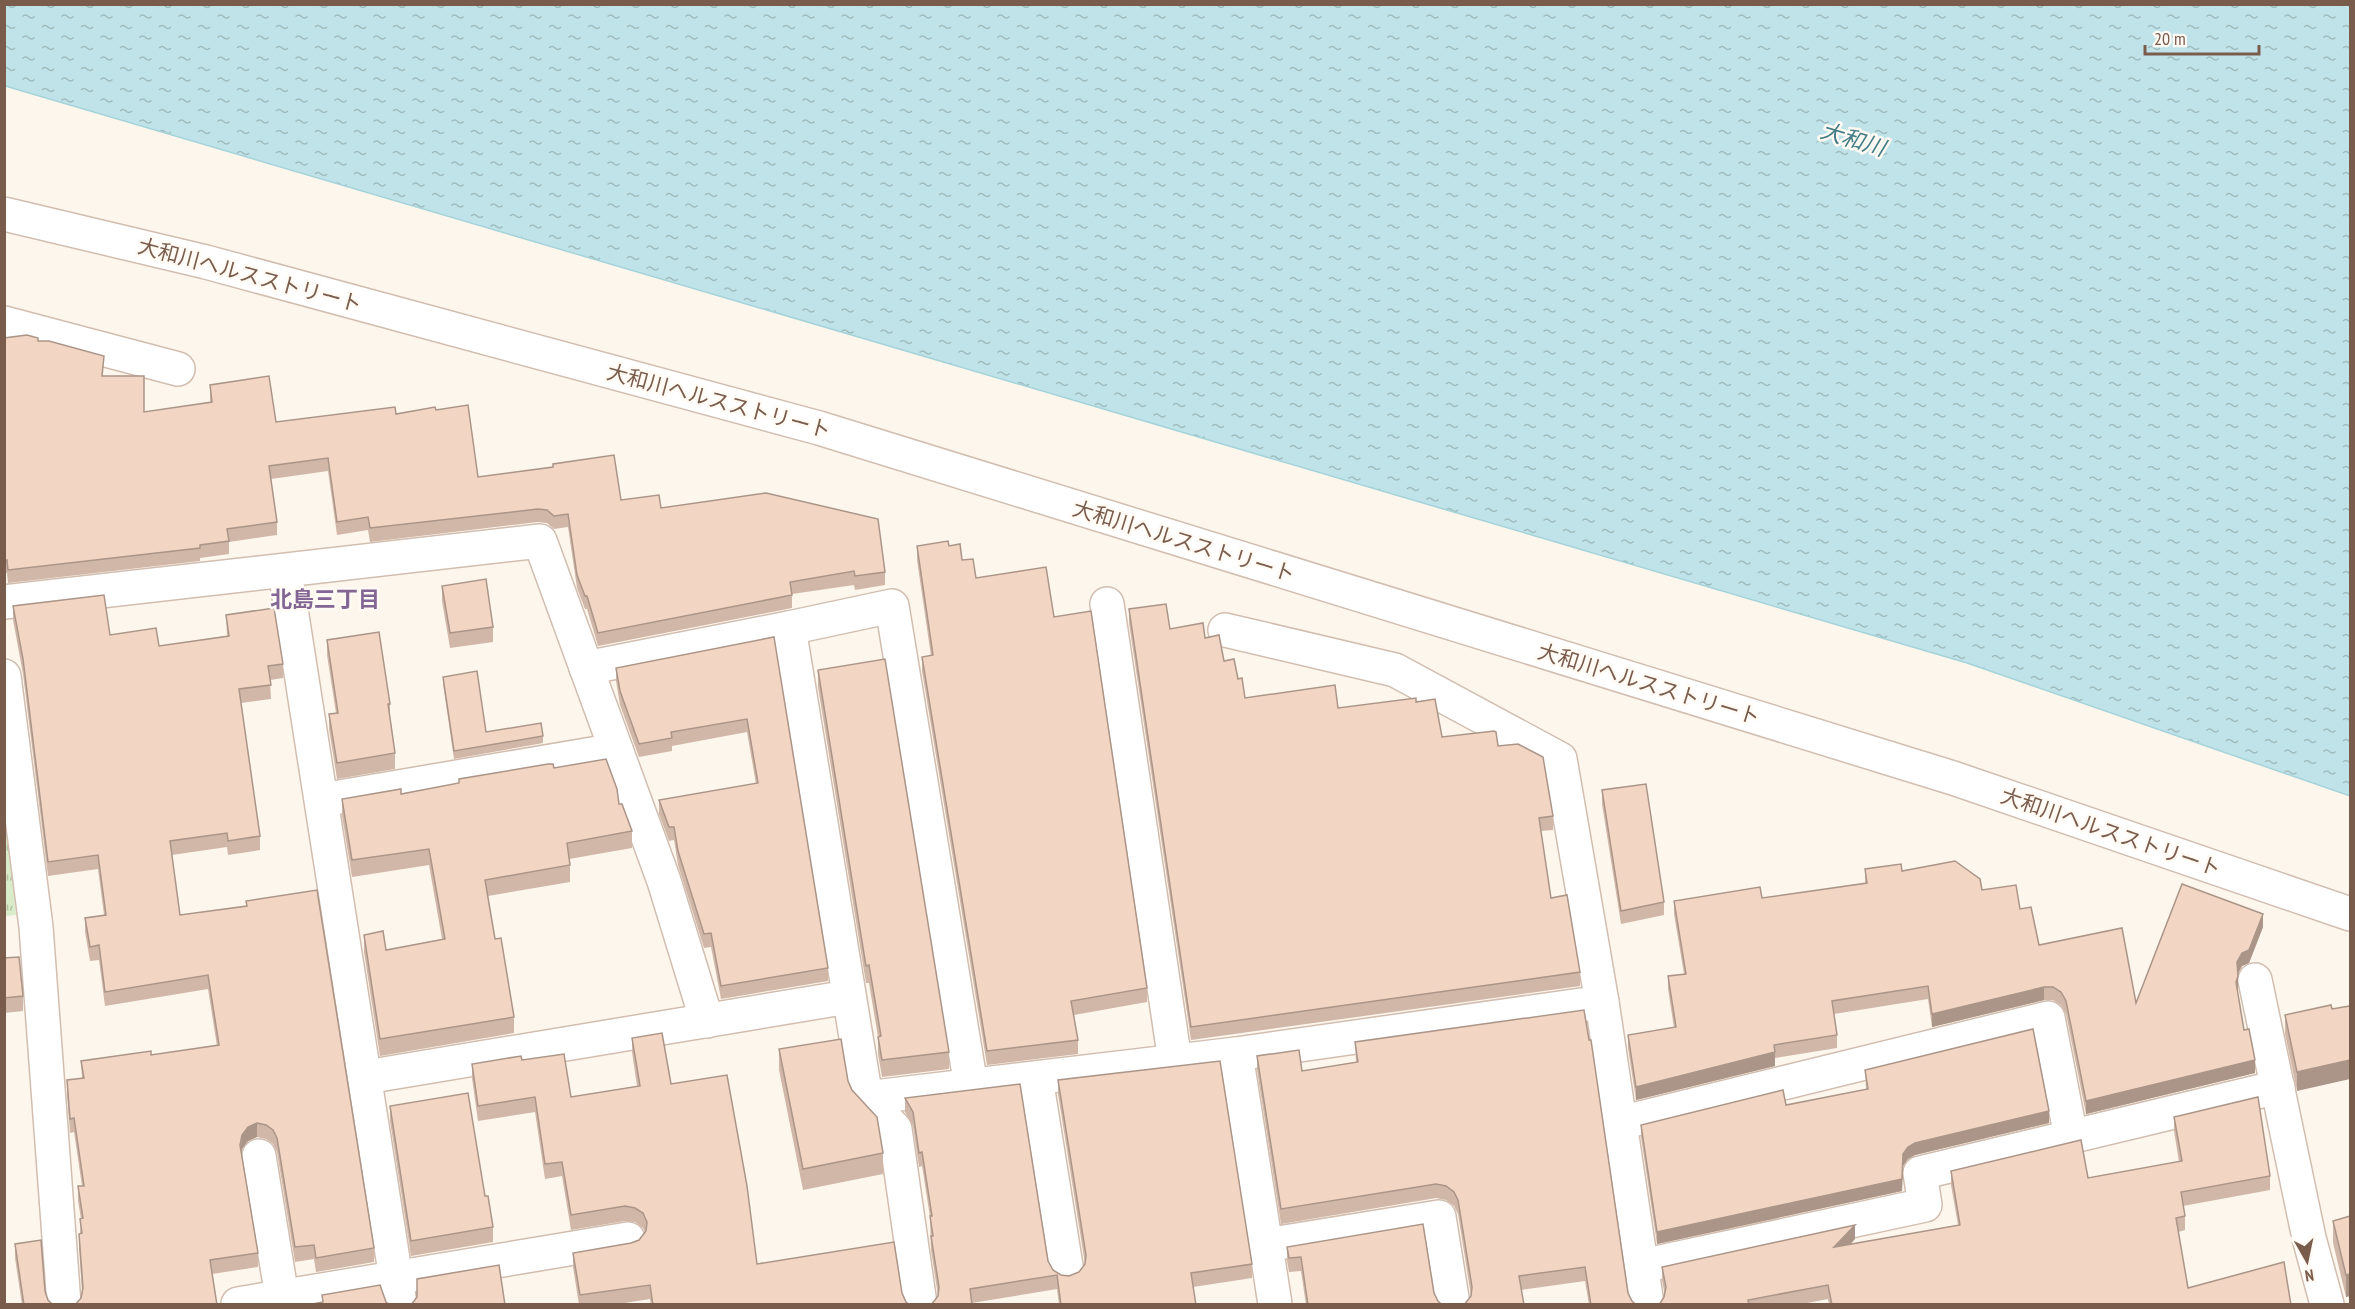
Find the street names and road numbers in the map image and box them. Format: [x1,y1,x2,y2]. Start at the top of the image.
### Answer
street label: 大和川ヘルスストリート [135,232,365,318]
street label: 大和川ヘルスストリート [604,358,834,444]
street label: 大和川ヘルスストリート [1070,494,1298,588]
street label: 大和川ヘルスストリート [1535,637,1763,731]
street label: 大和川ヘルスストリート [1997,782,2225,882]

